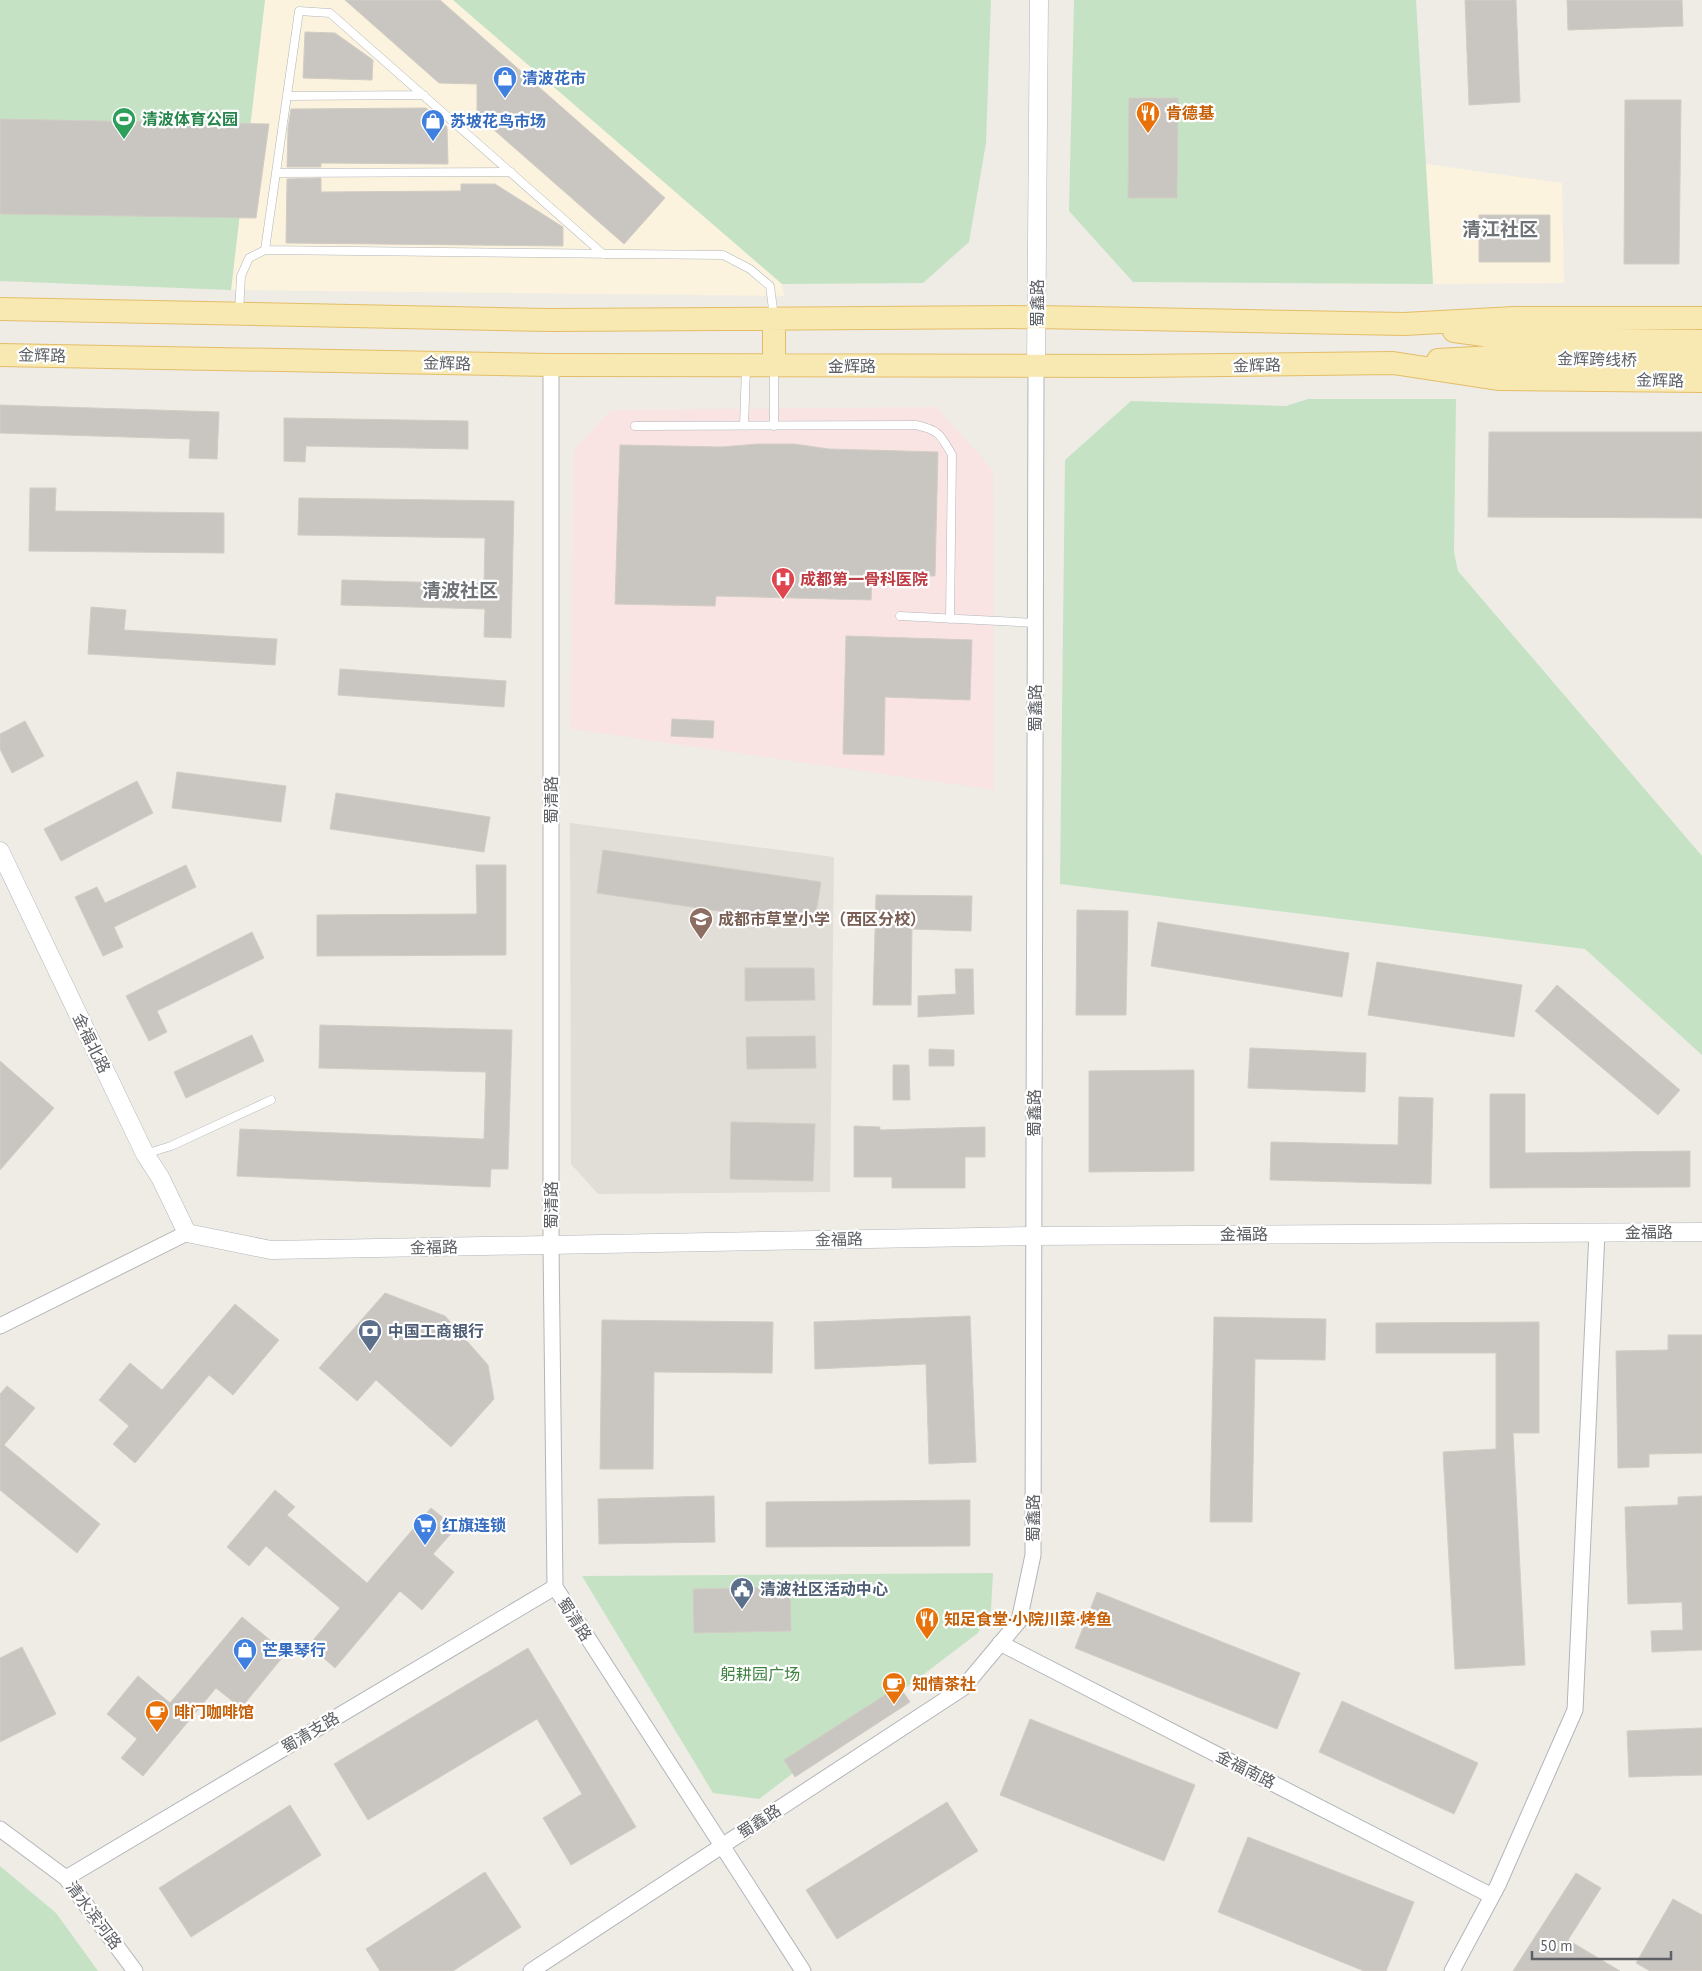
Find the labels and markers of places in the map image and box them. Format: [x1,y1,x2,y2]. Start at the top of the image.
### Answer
shop icon: 清波花市 [492,65,518,99]
place label: 清波花市 [522,68,586,88]
restaurant icon: 肯德基 [1135,100,1161,134]
place label: 肯德基 [1166,103,1215,123]
sports icon: 清波体育公园 [111,106,137,140]
shop icon: 苏坡花鸟市场 [420,108,446,142]
place label: 清波体育公园 [142,109,238,129]
place label: 苏坡花鸟市场 [450,111,546,131]
hospital icon: 成都第一骨科医院 [770,566,796,600]
place label: 成都第一骨科医院 [800,569,928,589]
school or university icon: 成都市草堂小学（西区分校） [688,906,714,940]
place label: 成都市草堂小学（西区分校） [718,909,926,929]
bank icon: 中国工商银行 [357,1318,383,1352]
place label: 中国工商银行 [388,1321,484,1341]
supermarket icon: 红旗连锁 [412,1512,438,1546]
place label: 红旗连锁 [442,1515,506,1535]
public building icon: 清波社区活动中心 [729,1576,755,1610]
place label: 清波社区活动中心 [760,1579,888,1599]
restaurant icon: 知足食堂·小院川菜·烤鱼 [914,1606,940,1640]
place label: 知足食堂·小院川菜·烤鱼 [944,1609,1112,1629]
shop icon: 芒果琴行 [232,1637,258,1671]
place label: 芒果琴行 [262,1640,326,1660]
cafe icon: 知情茶社 [881,1671,907,1705]
place label: 知情茶社 [912,1674,976,1694]
cafe icon: 啡门咖啡馆 [144,1699,170,1733]
place label: 啡门咖啡馆 [174,1702,254,1722]

